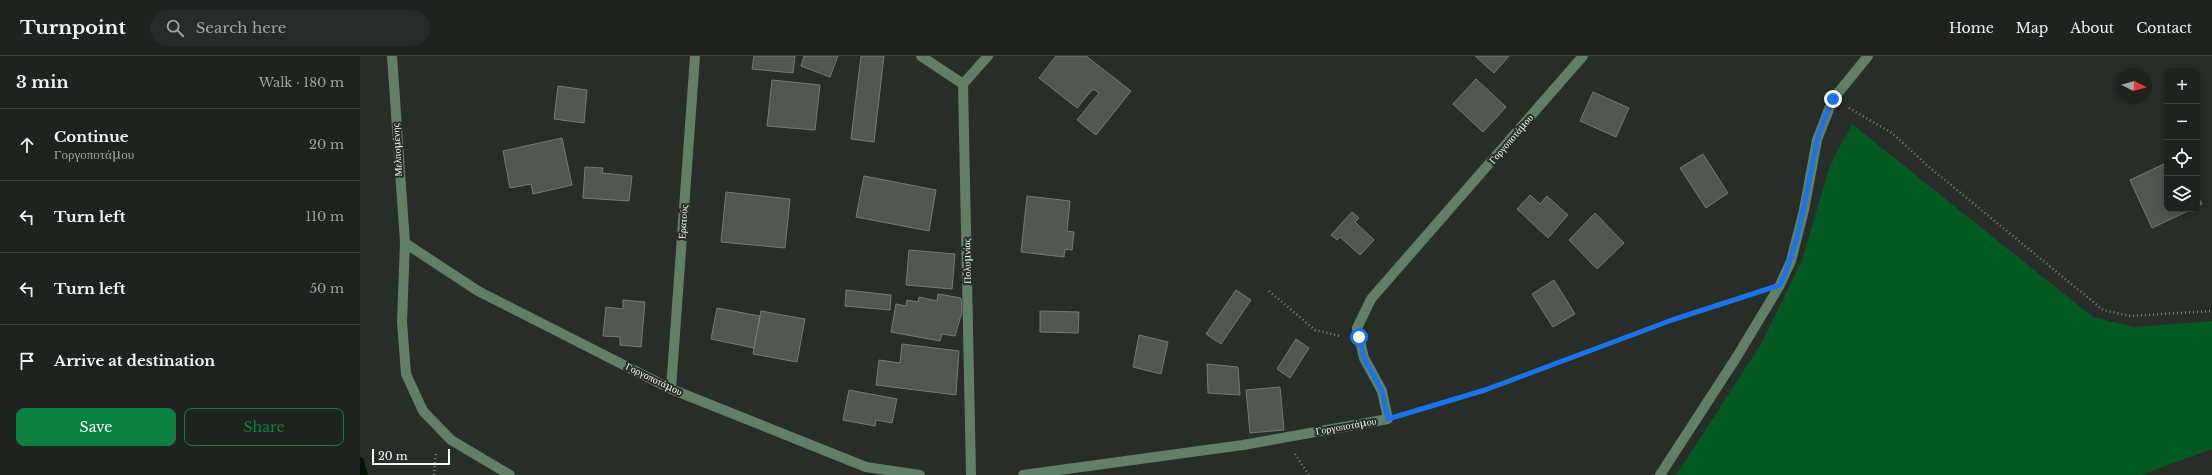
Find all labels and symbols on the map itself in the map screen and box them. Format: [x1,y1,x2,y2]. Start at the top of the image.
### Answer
north arrow [2116,68,2152,104]
route end [1824,90,1842,108]
street label: Γοργοποτάμου [1486,111,1536,167]
street label: Μελπομένης [389,123,405,177]
street label: Ερατούς [675,204,691,240]
street label: Πολυμνίας [960,238,974,284]
route start [1350,328,1368,346]
street label: Γοργοποτάμου [623,360,685,398]
street label: Γοργοποτάμου [1315,414,1378,438]
scale bar [372,447,450,466]

